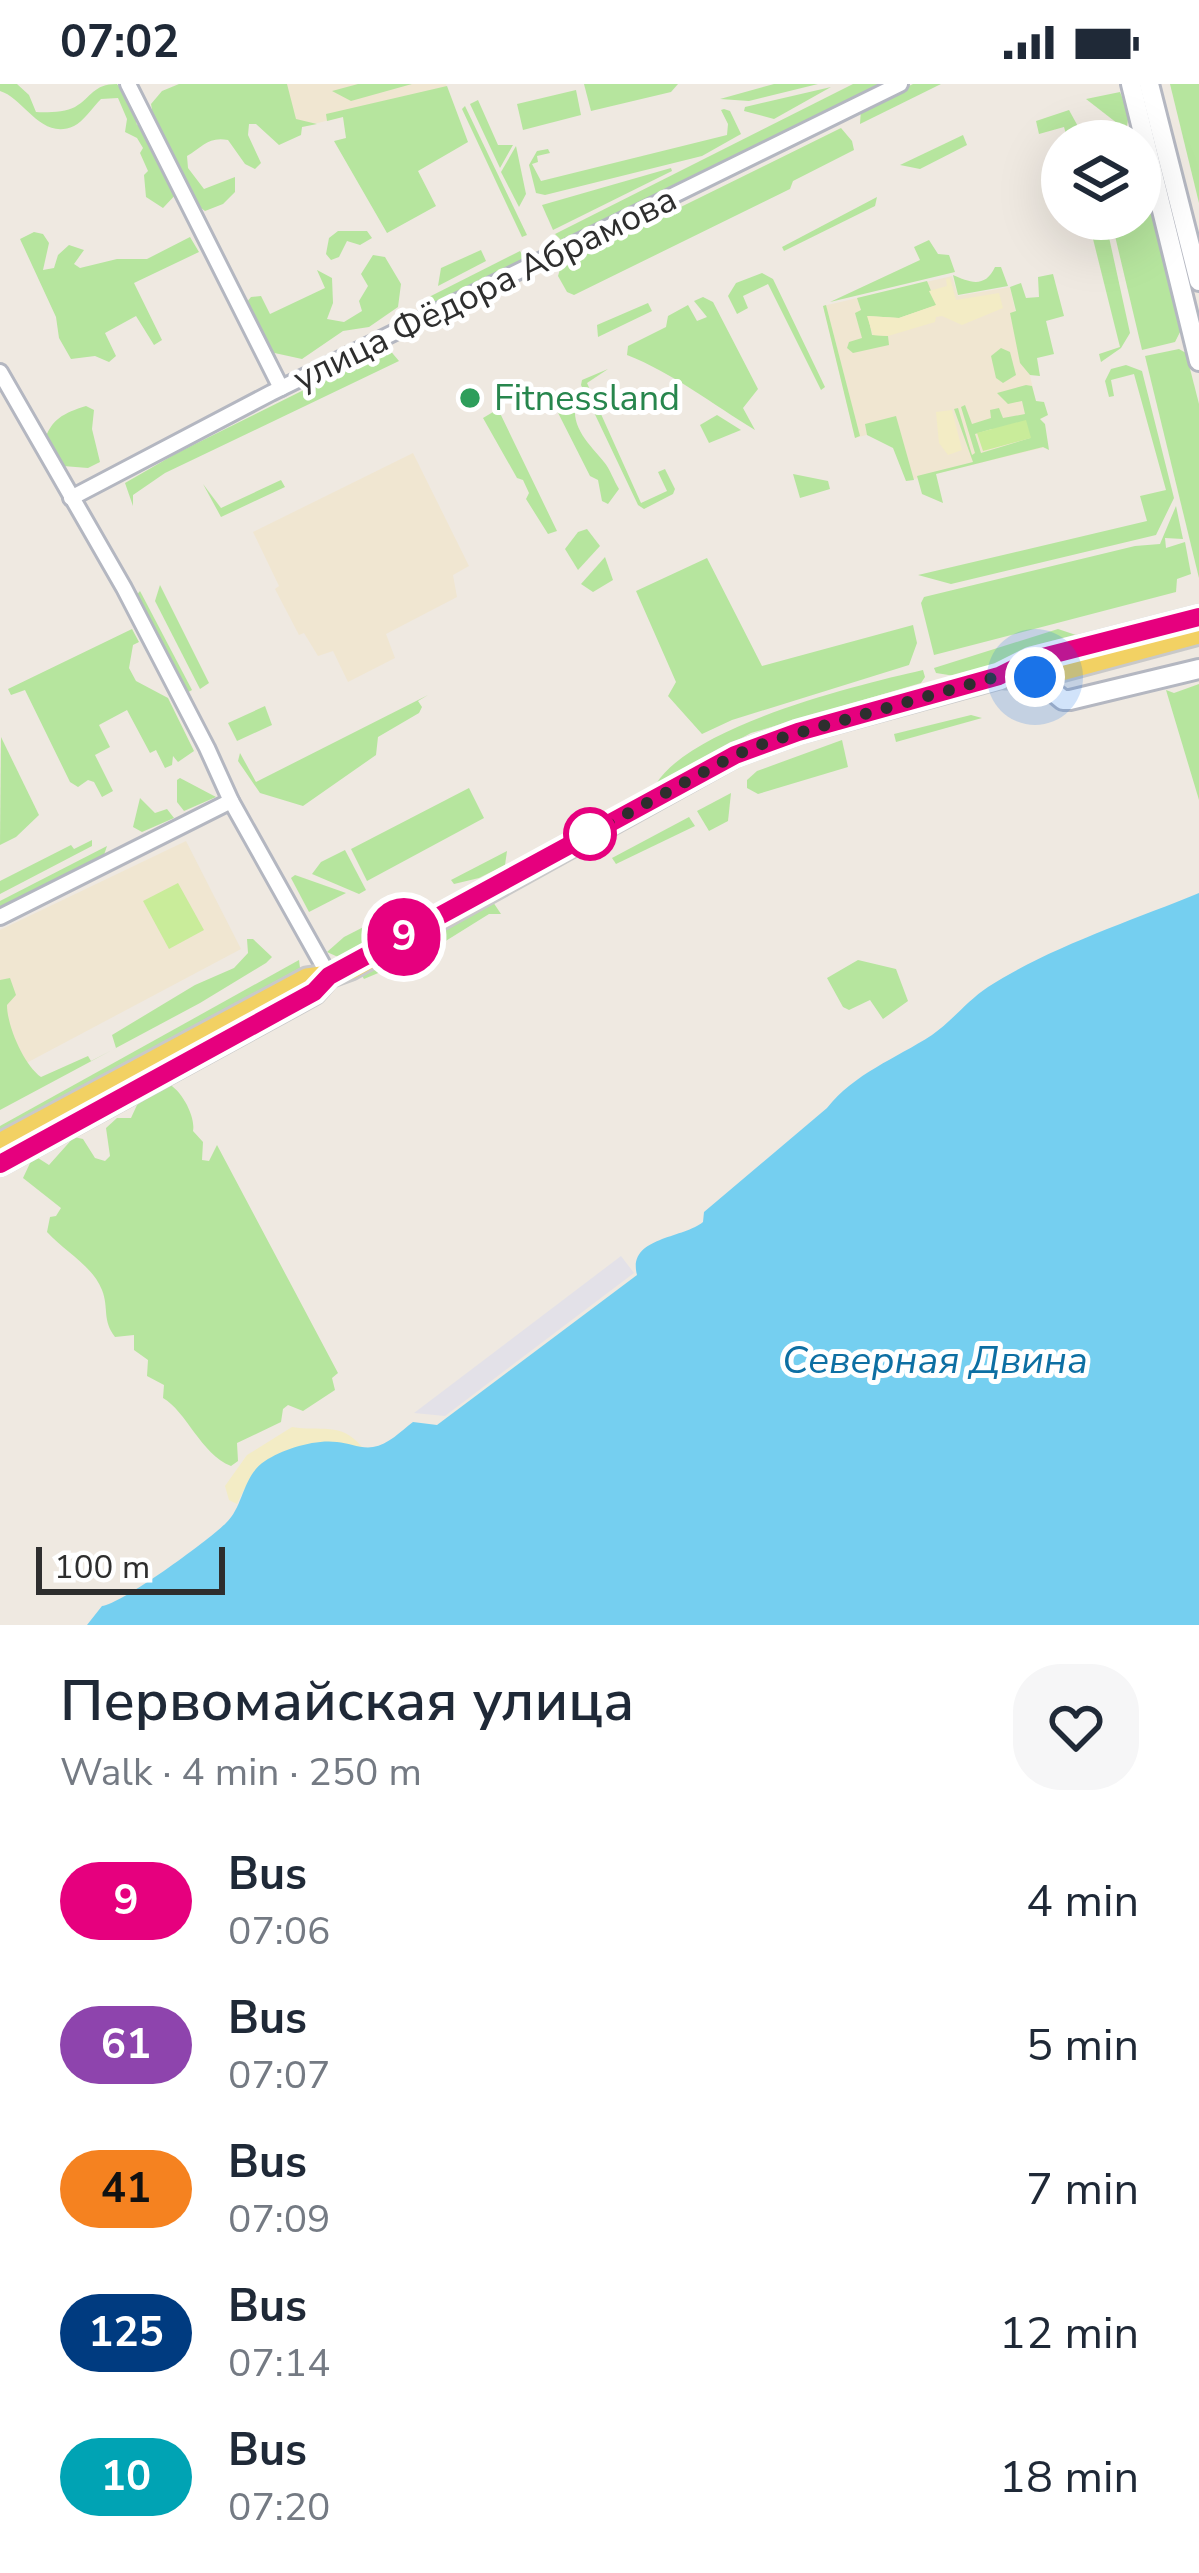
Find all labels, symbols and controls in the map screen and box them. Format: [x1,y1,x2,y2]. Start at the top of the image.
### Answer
text: 07:02 [60,12,179,73]
map controls [1041,120,1161,240]
button: layers [1041,120,1161,240]
street label: улица Фёдора Абрамова [285,175,685,403]
place label: Fitnessland [494,374,680,423]
marker: Fitnessland [457,385,483,411]
your location [1005,647,1065,707]
unlabelled marker [565,809,615,859]
line badge: 9 [365,898,443,976]
text: 9 [391,908,417,965]
water label: Северная Двина [782,1334,1088,1387]
scale bar [36,1541,225,1594]
text: 100 m [54,1545,150,1590]
text: Первомайская улица [60,1662,634,1740]
button: heart [1013,1664,1139,1790]
text: Walk · 4 min · 250 m [60,1746,422,1799]
text: Bus [228,1844,307,1905]
text: 4 min [1026,1871,1139,1932]
text: 9 [113,1872,139,1929]
text: 07:06 [228,1905,331,1958]
text: Bus [228,1988,307,2049]
text: 5 min [1026,2015,1139,2076]
text: 61 [101,2016,151,2073]
text: 07:07 [228,2049,331,2102]
text: Bus [228,2132,307,2193]
text: 7 min [1026,2159,1139,2220]
text: 41 [101,2160,151,2217]
text: 07:09 [228,2193,331,2246]
text: Bus [228,2276,307,2337]
text: 12 min [999,2303,1139,2364]
text: 125 [88,2304,164,2361]
text: 07:14 [228,2337,331,2390]
text: Bus [228,2420,307,2481]
text: 18 min [999,2447,1139,2508]
text: 10 [101,2448,151,2505]
text: 07:20 [228,2481,331,2534]

